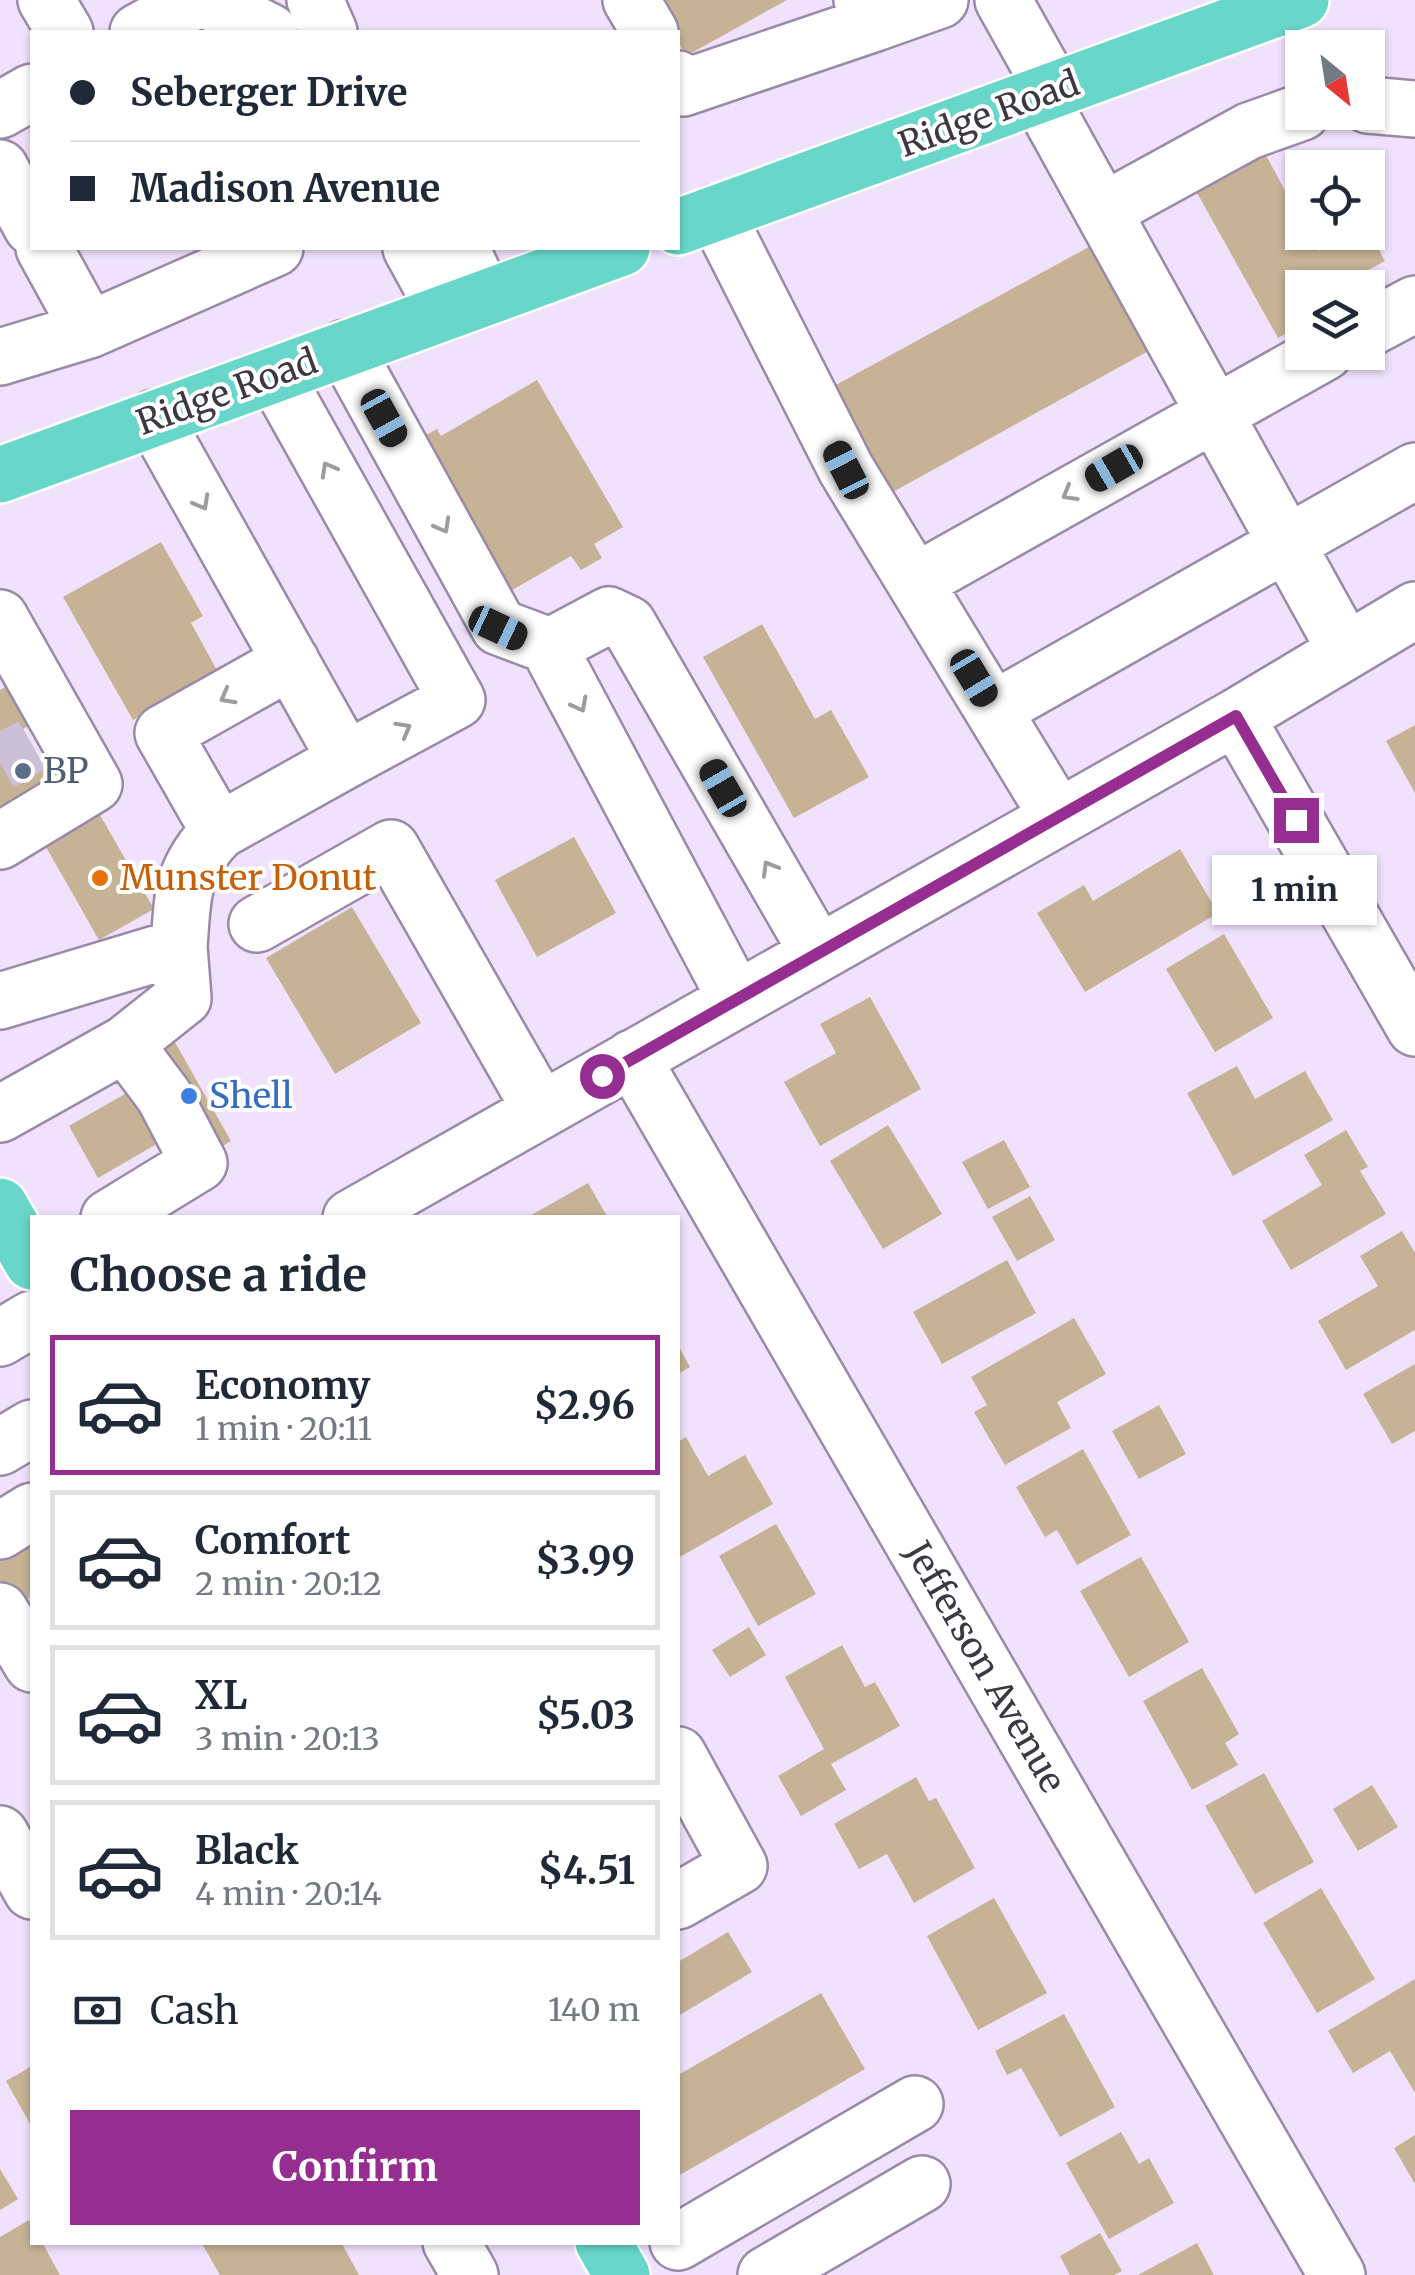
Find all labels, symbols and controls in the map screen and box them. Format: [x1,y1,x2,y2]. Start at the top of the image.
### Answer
north arrow [1285,30,1385,130]
map controls [1285,30,1385,370]
street label: Ridge Road [893,61,1085,167]
text: Seberger Drive [130,69,408,116]
button: locate [1285,150,1385,250]
text: Madison Avenue [130,165,440,212]
button: layers [1285,270,1385,370]
street label: Ridge Road [131,339,323,445]
car [356,384,412,452]
car [819,436,873,504]
car [1081,440,1147,496]
one-way arrow [320,462,340,480]
one-way arrow [1061,482,1079,502]
one-way arrow [190,493,210,511]
one-way arrow [430,515,450,533]
car [464,602,532,654]
car [946,645,1002,711]
one-way arrow [220,684,238,704]
one-way arrow [568,694,587,713]
one-way arrow [393,722,411,742]
place label: BP [43,749,88,793]
car [695,755,751,821]
marker: BP [12,760,34,782]
route end [1274,798,1319,843]
callout: 1 min [1214,855,1378,925]
place label: Munster Donut [120,856,377,900]
one-way arrow [762,861,781,879]
marker: Munster Donut [89,867,111,889]
text: 1 min [1251,870,1338,910]
route start [580,1054,625,1099]
place label: Shell [209,1074,293,1118]
marker: Shell [178,1085,200,1107]
text: Choose a ride [70,1247,367,1303]
icon: car [75,1360,165,1450]
text: Economy [195,1362,370,1409]
text: $2.96 [533,1382,635,1429]
text: 1 min · 20:11 [195,1409,372,1449]
icon: car [75,1515,165,1605]
text: Comfort [195,1517,351,1564]
street label: Jefferson Avenue [895,1533,1075,1800]
text: $3.99 [535,1537,635,1584]
text: 2 min · 20:12 [195,1564,382,1604]
icon: car [75,1670,165,1760]
text: XL [195,1672,247,1719]
text: $5.03 [536,1692,635,1739]
text: 3 min · 20:13 [195,1719,380,1759]
icon: car [75,1825,165,1915]
text: Black [195,1827,299,1874]
text: $4.51 [538,1847,635,1894]
text: 4 min · 20:14 [195,1874,382,1914]
icon: cash [70,1983,125,2038]
text: Cash [150,1987,239,2034]
text: 140 m [548,1990,640,2030]
button: Confirm [70,2110,640,2225]

